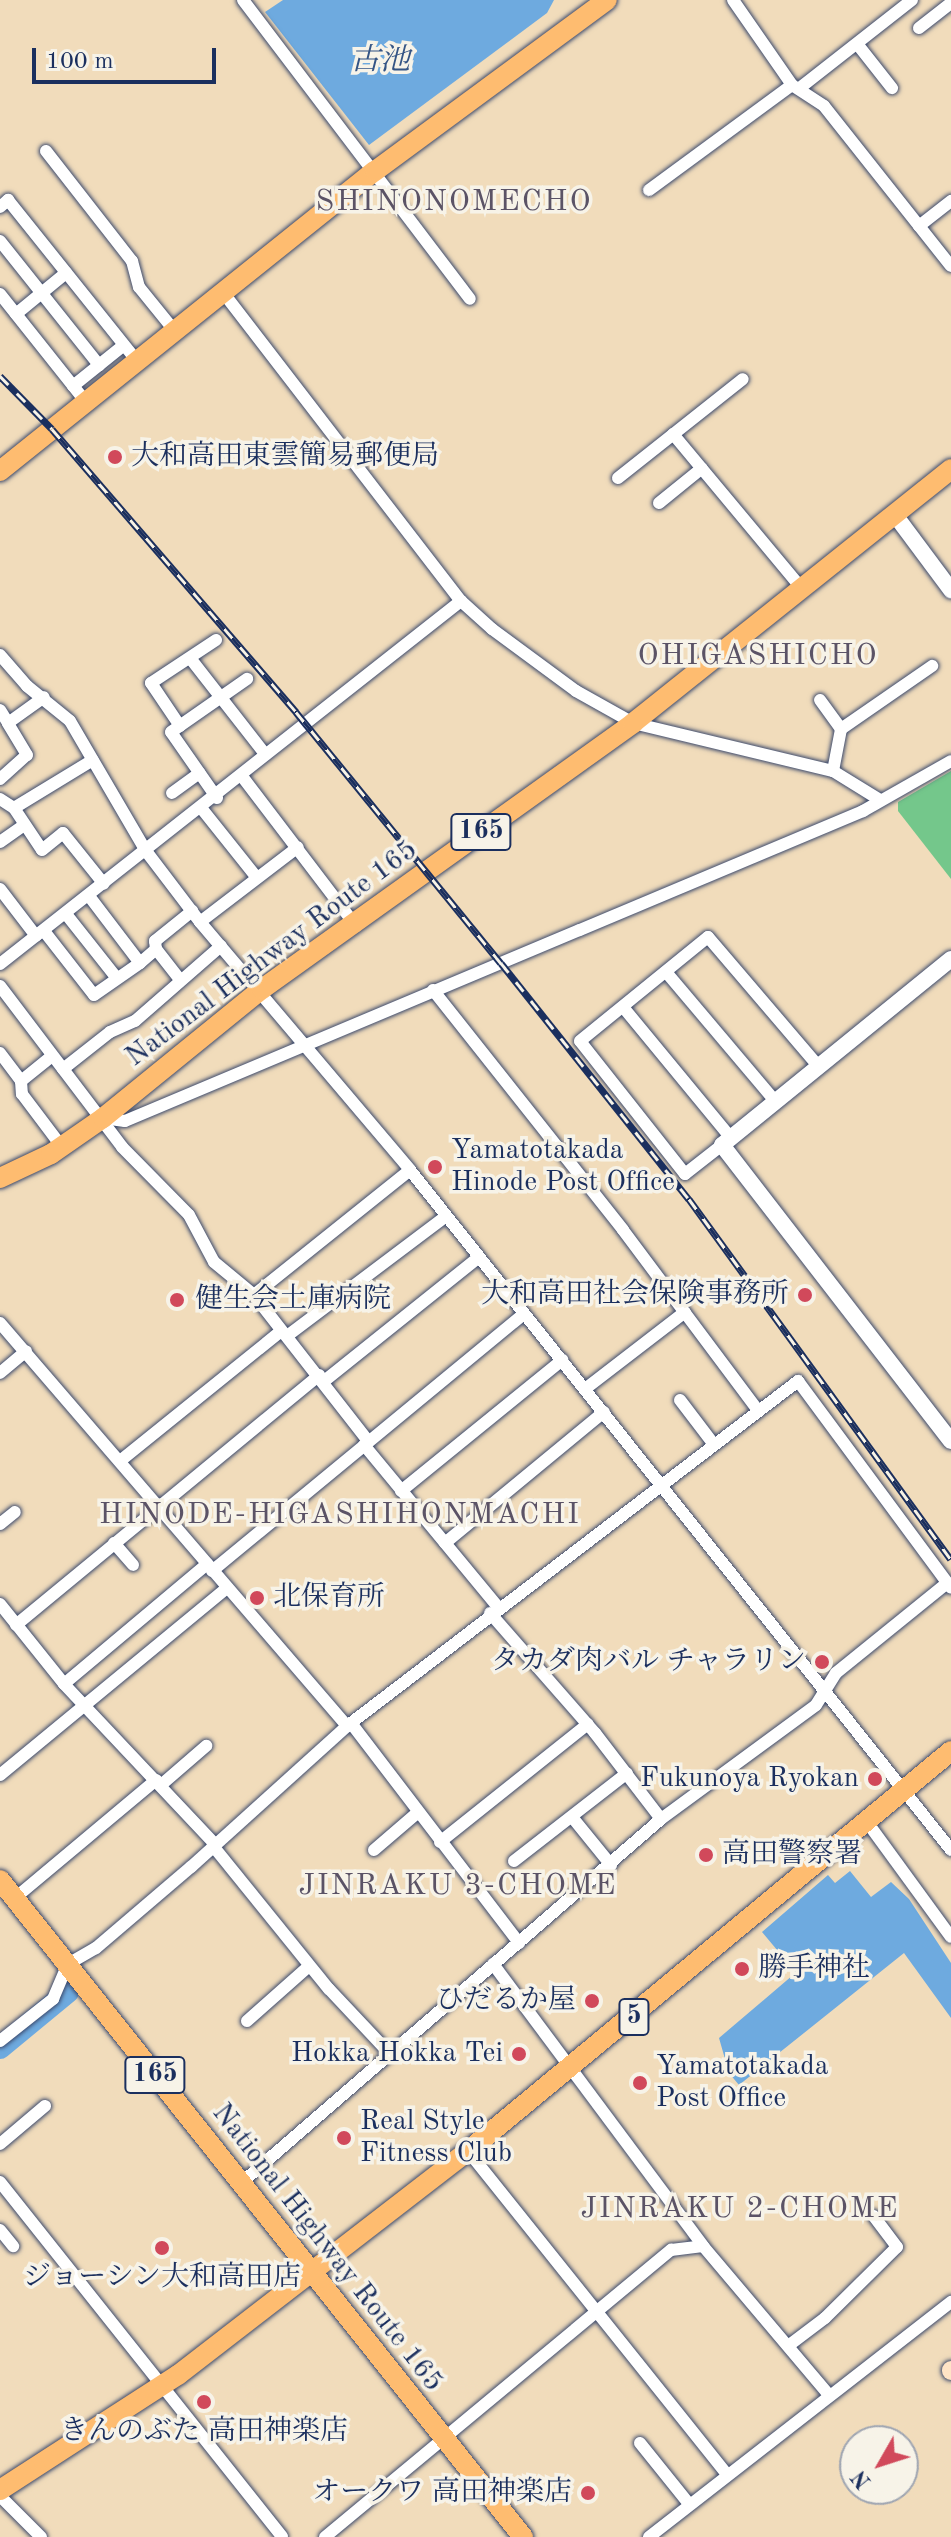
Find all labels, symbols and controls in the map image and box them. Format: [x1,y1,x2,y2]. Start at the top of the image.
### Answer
scale bar [36,32,220,82]
water label: 古池 [350,43,410,79]
text: 100 m [46,50,114,74]
district label: SHINONOMECHO [316,184,592,220]
place label: 大和高田東雲簡易郵便局 [131,440,439,474]
marker: 大和高田東雲簡易郵便局 [106,448,124,466]
district label: OHIGASHICHO [638,638,878,674]
road number: 165 [449,810,513,854]
street label: National Highway Route 165 [120,833,424,1075]
place label: Yamatotakada Hinode Post Office [451,1134,675,1200]
marker: Yamatotakada Hinode Post Office [426,1158,444,1176]
place label: 大和高田社会保険事務所 [481,1278,789,1312]
place label: 健生会土庫病院 [195,1283,391,1317]
marker: 大和高田社会保険事務所 [796,1286,814,1304]
marker: 健生会土庫病院 [166,1289,188,1311]
district label: HINODE-HIGASHIHONMACHI [99,1497,581,1533]
place label: 北保育所 [273,1581,385,1615]
marker: 北保育所 [248,1589,266,1607]
place label: タカダ肉バル チャラリン [490,1645,806,1679]
marker: タカダ肉バル チャラリン [813,1653,831,1671]
place label: Fukunoya Ryokan [640,1762,859,1796]
marker: Fukunoya Ryokan [866,1770,884,1788]
place label: 高田警察署 [722,1838,862,1872]
marker: 高田警察署 [697,1846,715,1864]
district label: JINRAKU 3-CHOME [298,1868,618,1904]
place label: 勝手神社 [758,1952,870,1986]
marker: 勝手神社 [733,1960,751,1978]
place label: ひだるか屋 [436,1984,576,2018]
marker: ひだるか屋 [583,1992,601,2010]
road number: 5 [618,1995,650,2039]
place label: Hokka Hokka Tei [291,2037,503,2071]
marker: Hokka Hokka Tei [510,2045,528,2063]
place label: Yamatotakada Post Office [656,2050,829,2116]
road number: 165 [123,2053,187,2097]
marker: Yamatotakada Post Office [631,2074,649,2092]
street label: National Highway Route 165 [204,2097,450,2399]
place label: Real Style Fitness Club [360,2105,512,2171]
marker: Real Style Fitness Club [335,2129,353,2147]
district label: JINRAKU 2-CHOME [580,2191,900,2227]
marker: ジョーシン大和高田店 [153,2239,171,2257]
place label: ジョーシン大和高田店 [22,2261,302,2295]
marker: きんのぶた 高田神楽店 [195,2393,213,2411]
place label: きんのぶた 高田神楽店 [60,2415,348,2449]
north arrow [839,2425,919,2505]
text: N [848,2465,876,2492]
place label: オークワ 高田神楽店 [312,2476,572,2510]
marker: オークワ 高田神楽店 [579,2484,597,2502]

